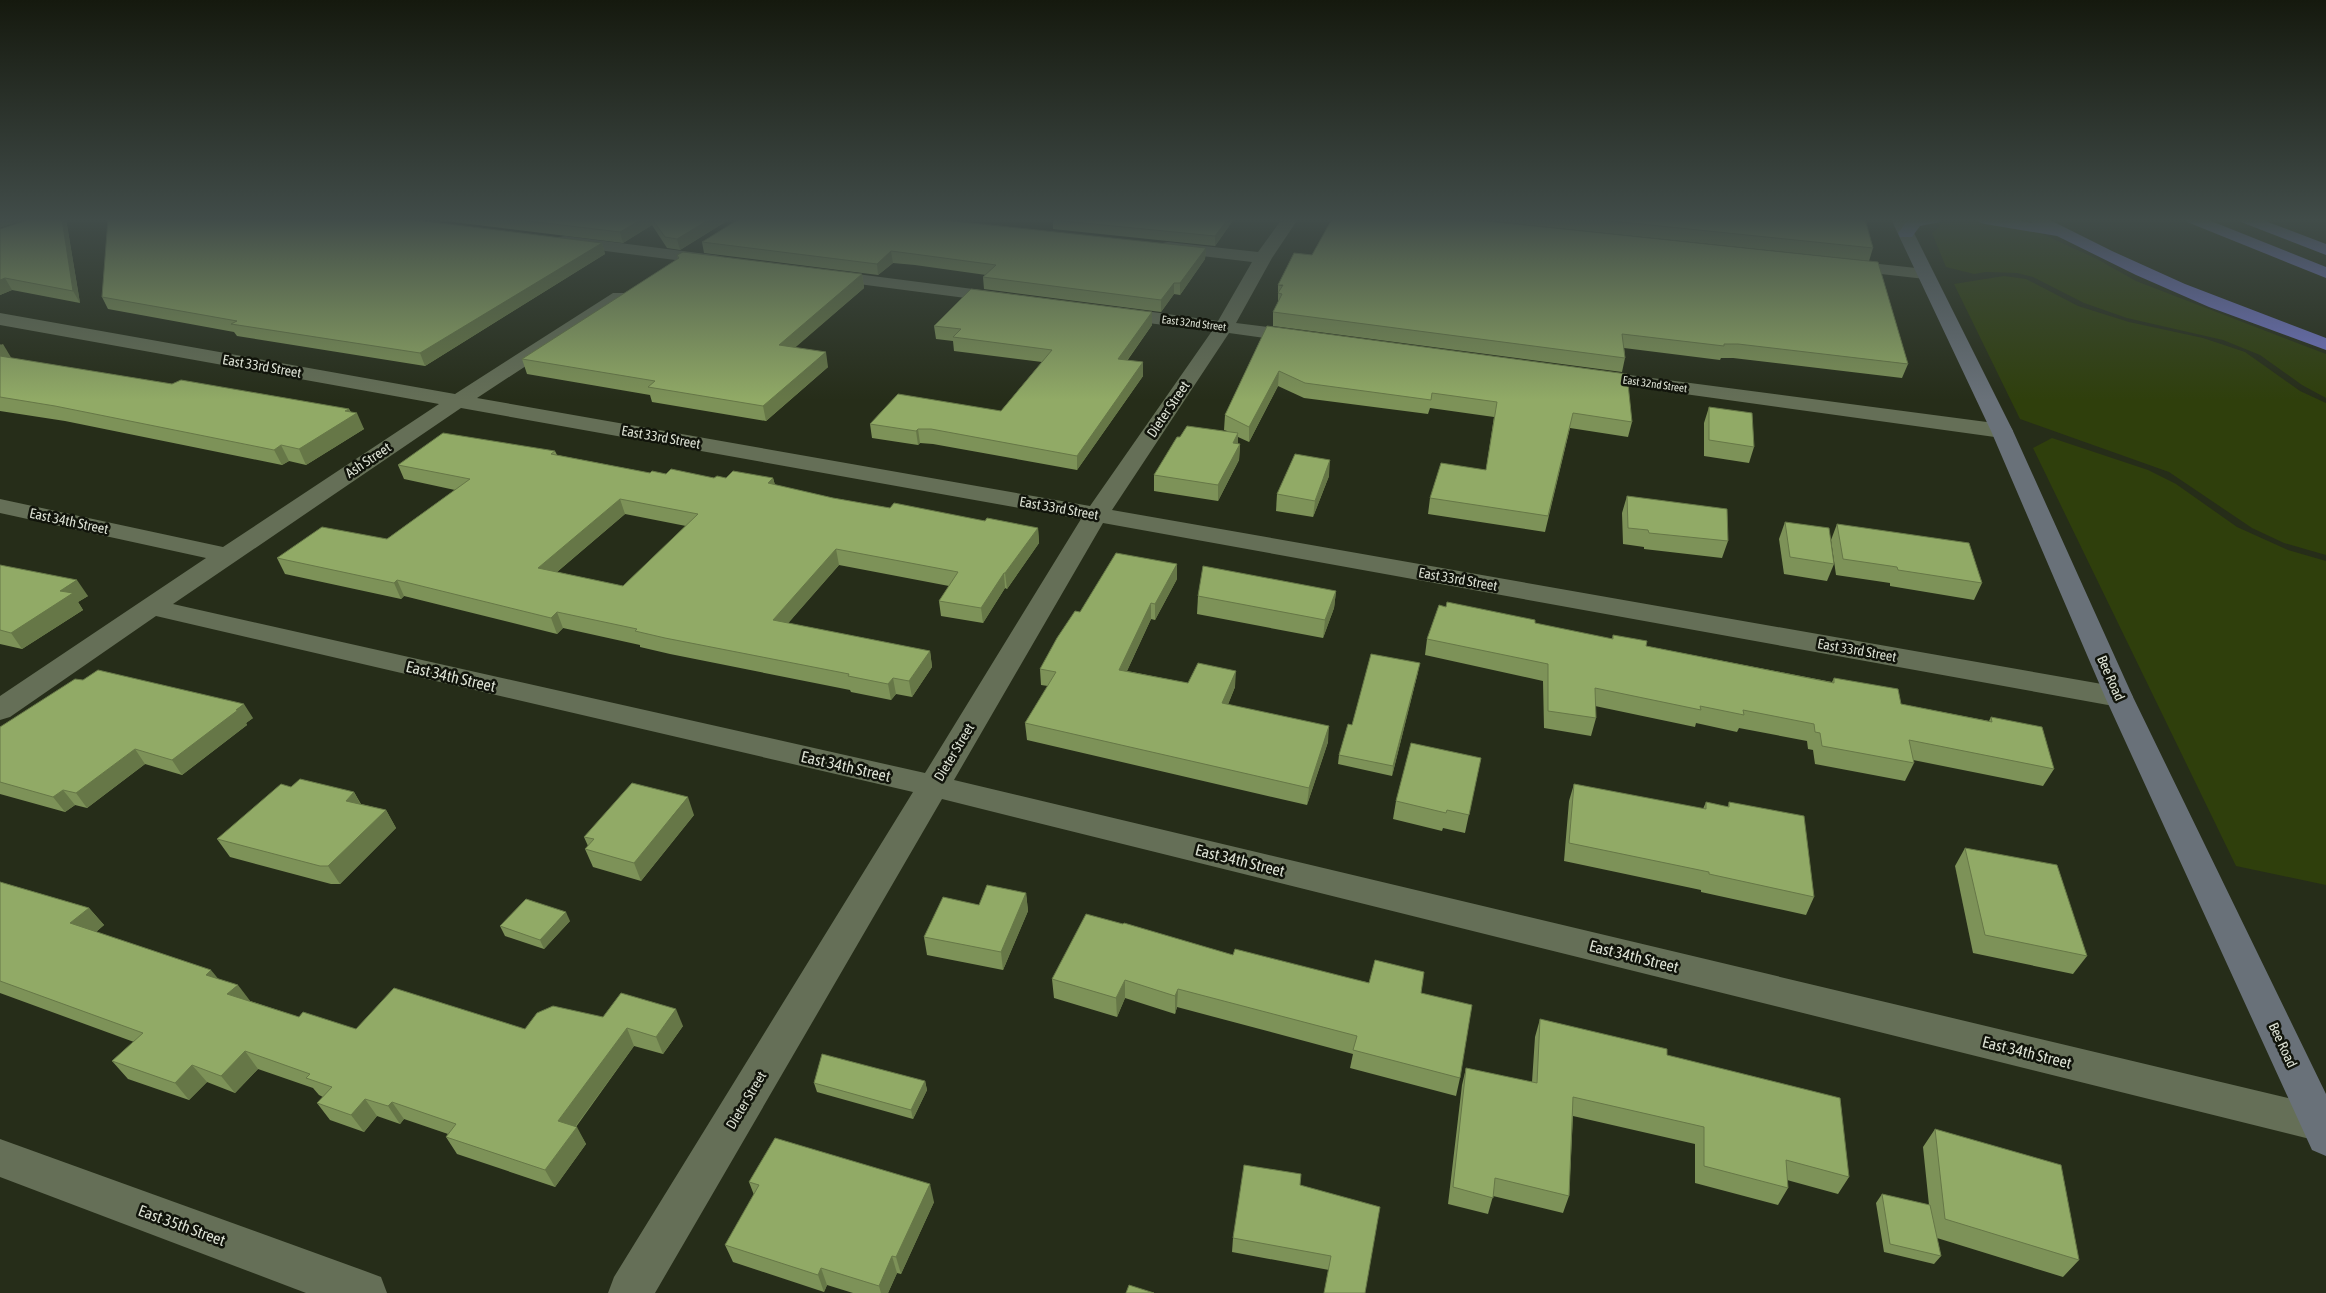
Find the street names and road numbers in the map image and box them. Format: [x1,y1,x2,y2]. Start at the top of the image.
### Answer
street label: East 32nd Street [1161,313,1227,333]
street label: East 33rd Street [221,351,303,381]
street label: East 32nd Street [1622,374,1688,394]
street label: Dieter Street [1143,378,1193,440]
street label: East 33rd Street [620,422,702,452]
street label: Ash Street [342,439,394,481]
street label: East 33rd Street [1018,493,1100,523]
street label: East 34th Street [28,505,110,537]
street label: East 33rd Street [1417,564,1499,594]
street label: East 33rd Street [1816,635,1898,665]
street label: Bee Road [2094,653,2128,703]
street label: East 34th Street [404,657,498,695]
street label: Dieter Street [931,720,977,784]
street label: East 34th Street [799,747,893,785]
street label: East 34th Street [1193,840,1287,880]
street label: East 34th Street [1587,936,1681,976]
street label: Bee Road [2266,1020,2300,1070]
street label: East 34th Street [1980,1032,2074,1072]
street label: Dieter Street [723,1068,769,1132]
street label: East 35th Street [136,1201,228,1249]

